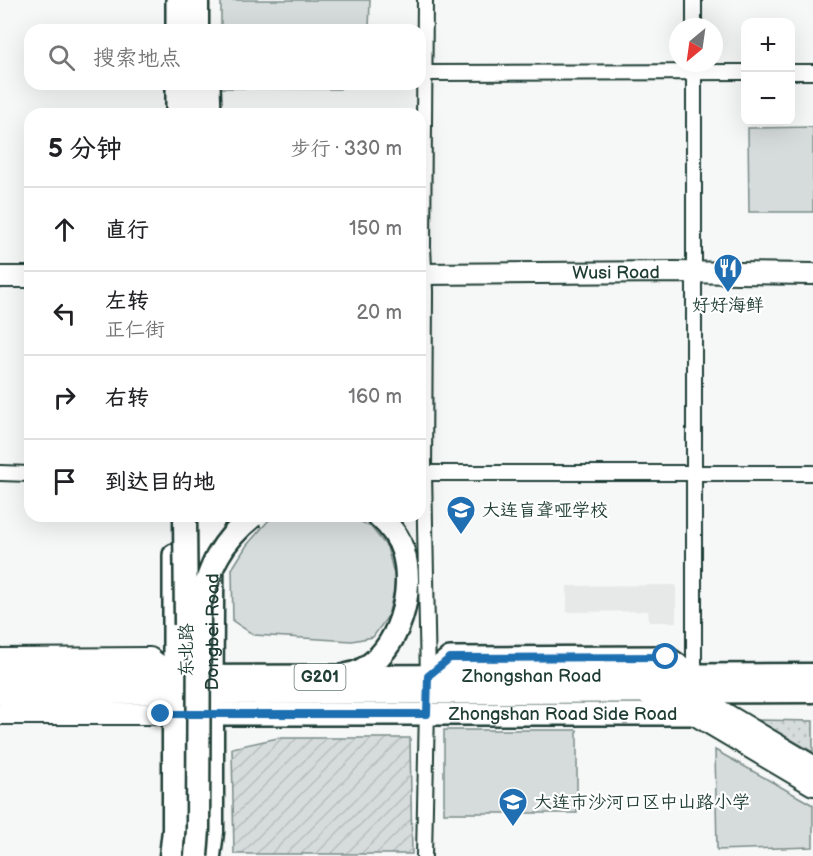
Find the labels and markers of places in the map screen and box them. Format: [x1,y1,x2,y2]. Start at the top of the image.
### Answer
restaurant icon: 好好海鲜 [712,252,744,294]
place label: 好好海鲜 [692,295,764,316]
school or university icon: 大连盲聋哑学校 [445,494,477,536]
place label: 大连盲聋哑学校 [482,500,608,521]
school or university icon: 大连市沙河口区中山路小学 [497,786,529,828]
place label: 大连市沙河口区中山路小学 [534,792,750,813]

